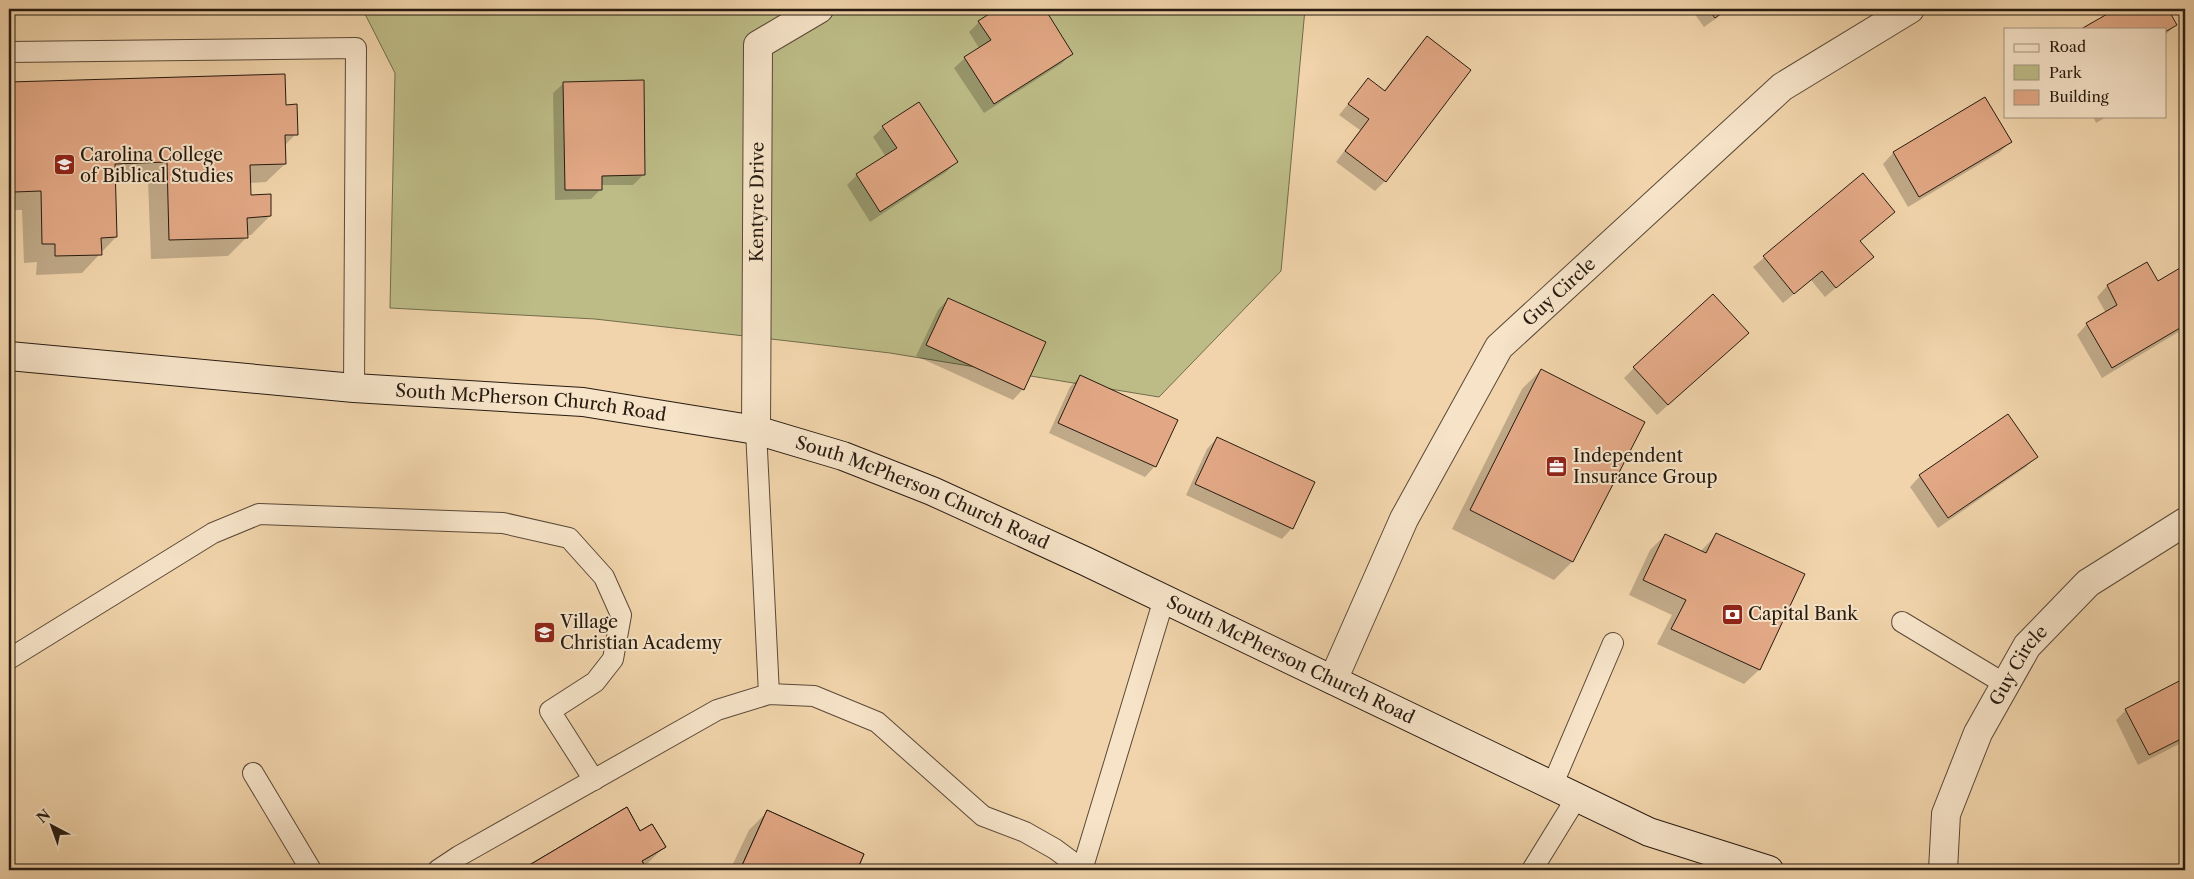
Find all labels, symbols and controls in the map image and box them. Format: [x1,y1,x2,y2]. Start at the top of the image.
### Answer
legend [2004,28,2166,118]
text: Road [2049,37,2086,56]
text: Park [2049,63,2083,82]
text: Building [2049,87,2109,106]
street label: Kentyre Drive [746,142,768,262]
place label: Carolina College of Biblical Studies [80,144,234,187]
school or university icon: Carolina College of Biblical Studies [52,153,76,177]
street label: Guy Circle [1518,253,1600,331]
street label: South McPherson Church Road [395,380,668,426]
street label: South McPherson Church Road [793,431,1053,554]
place label: Independent Insurance Group [1573,445,1718,488]
office icon: Independent Insurance Group [1545,454,1569,478]
street label: South McPherson Church Road [1163,591,1418,729]
bank icon: Capital Bank [1720,602,1744,626]
place label: Capital Bank [1748,603,1859,625]
place label: Village Christian Academy [559,611,723,654]
school or university icon: Village Christian Academy [532,620,556,644]
street label: Guy Circle [1985,621,2052,710]
north arrow [28,802,78,852]
text: N [33,805,54,827]

